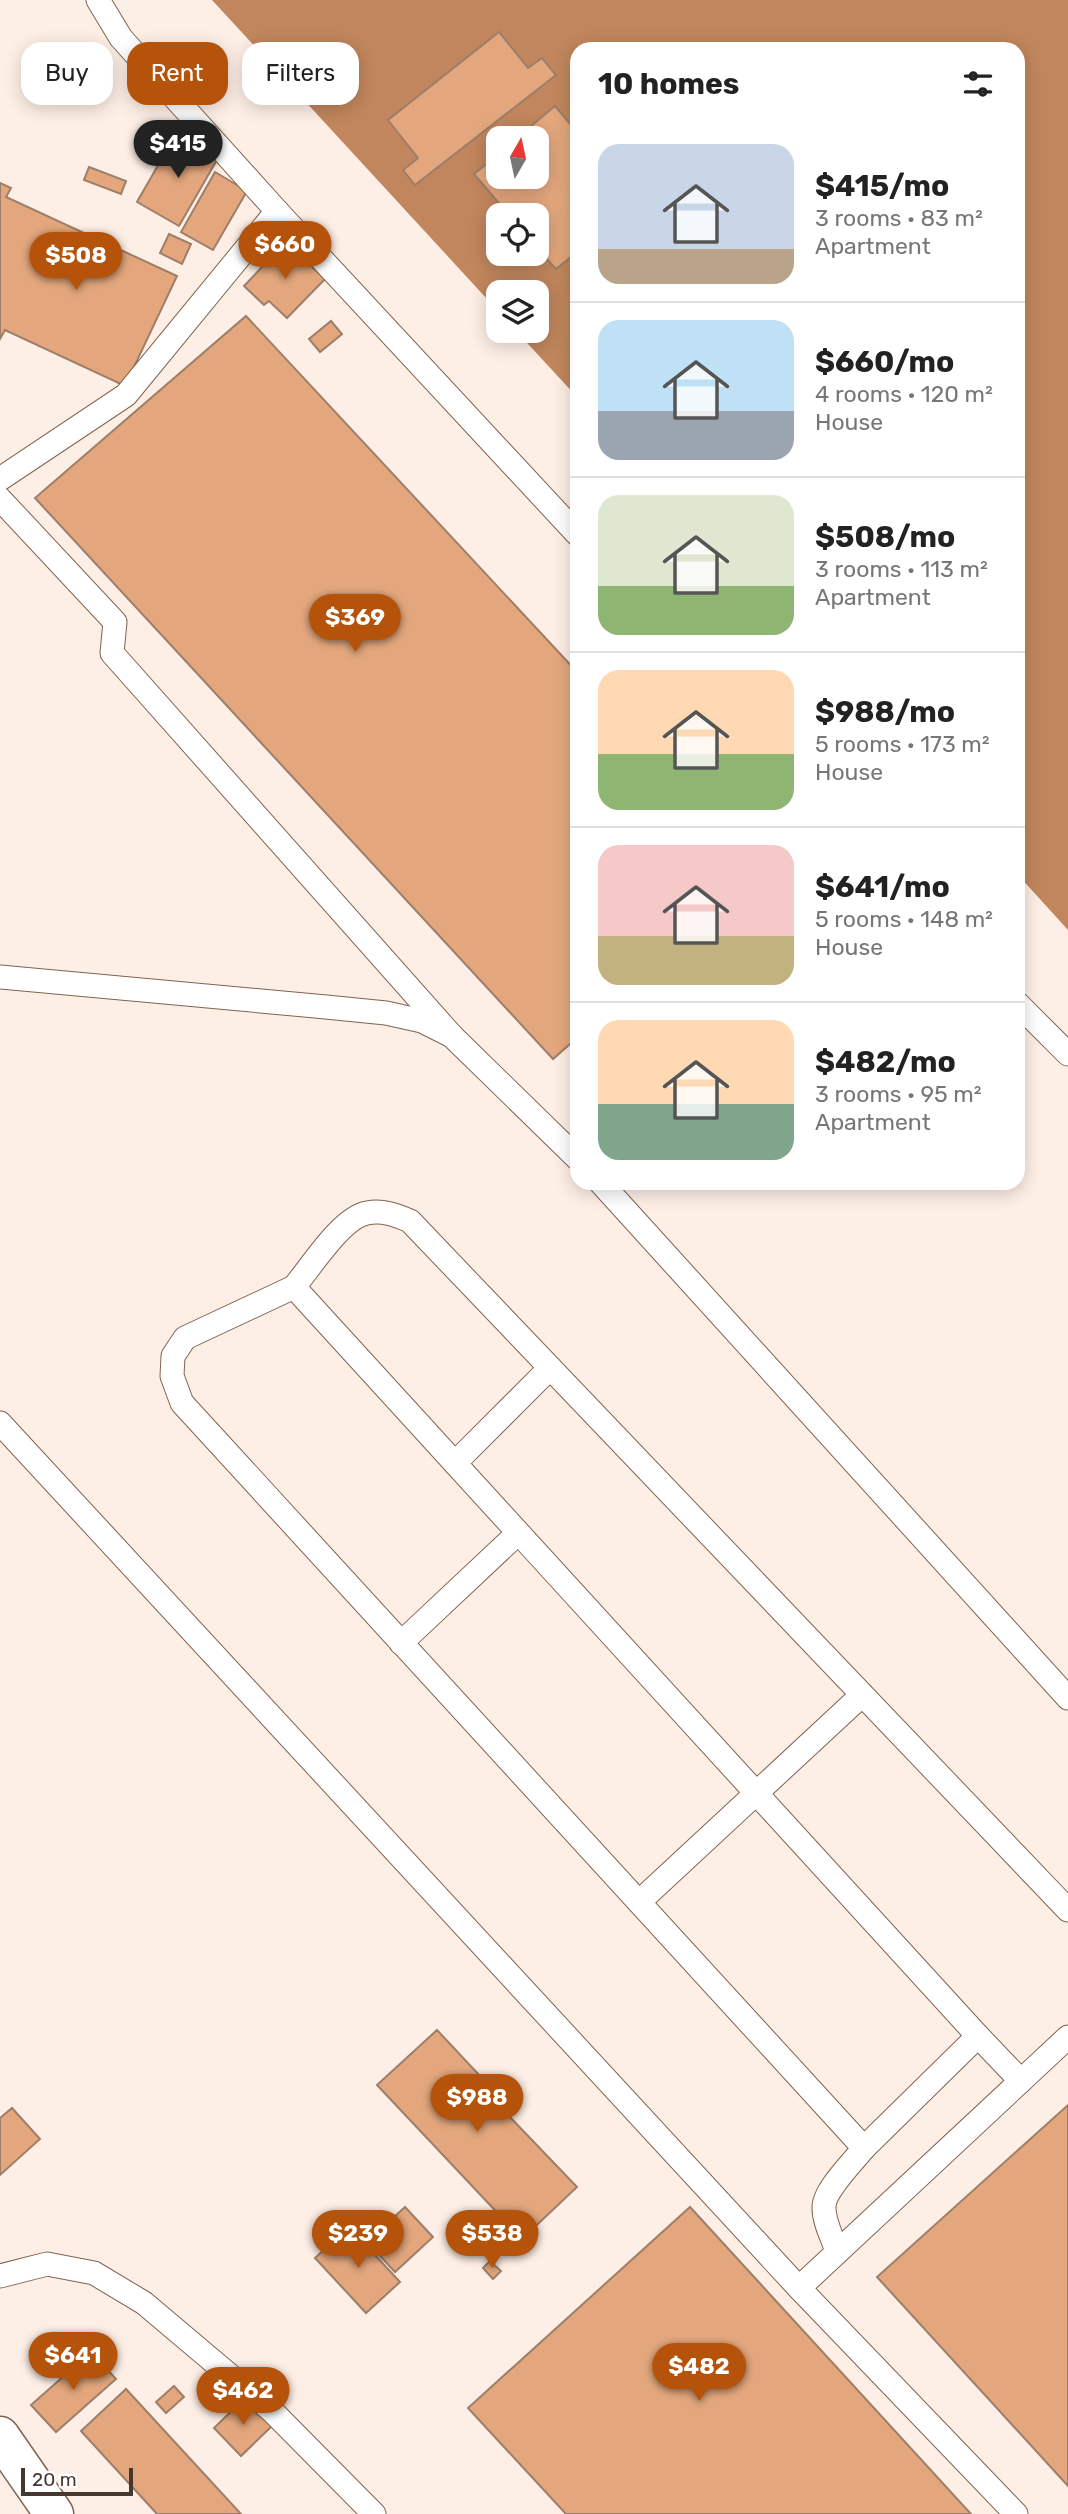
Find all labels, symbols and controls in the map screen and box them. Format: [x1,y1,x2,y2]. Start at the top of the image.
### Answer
chip: Buy [21,42,113,105]
chip: Rent [127,42,228,105]
chip: Filters [242,42,359,105]
icon: filters [959,65,997,103]
text: 10 homes [598,66,739,102]
pin: $415 [137,120,219,180]
north arrow [486,126,550,189]
map controls [486,126,549,343]
text: $415 [150,129,206,157]
text: $415/mo [815,168,949,204]
icon: home [654,172,738,256]
button: locate [486,203,549,266]
text: 3 rooms · 83 m² [815,204,983,232]
pin: $660 [244,222,326,281]
text: $660 [255,230,315,258]
pin: $508 [35,232,117,292]
text: Apartment [815,232,931,260]
text: $508 [45,241,107,269]
button: layers [486,280,549,343]
text: $660/mo [815,344,954,380]
icon: home [654,348,738,432]
text: 4 rooms · 120 m² [815,380,993,408]
text: House [815,408,883,436]
text: $508/mo [815,519,955,555]
icon: home [654,523,738,607]
text: 3 rooms · 113 m² [815,555,988,583]
text: Apartment [815,583,931,611]
pin: $369 [314,594,396,654]
text: $369 [325,603,385,631]
text: $988/mo [815,694,955,730]
icon: home [654,698,738,782]
text: 5 rooms · 173 m² [815,730,990,758]
text: House [815,758,883,786]
text: $641/mo [815,869,950,905]
icon: home [654,873,738,957]
text: 5 rooms · 148 m² [815,905,993,933]
text: House [815,933,883,961]
text: $482/mo [815,1044,956,1080]
icon: home [654,1048,738,1132]
text: 3 rooms · 95 m² [815,1080,982,1108]
text: Apartment [815,1108,931,1136]
pin: $988 [436,2074,518,2134]
text: $988 [446,2083,508,2111]
pin: $239 [317,2210,399,2270]
pin: $538 [451,2210,533,2270]
text: $239 [328,2219,388,2247]
text: $538 [462,2219,522,2247]
pin: $641 [32,2332,114,2392]
text: $641 [45,2341,101,2369]
pin: $482 [658,2344,740,2403]
text: $482 [668,2352,730,2380]
pin: $462 [202,2368,284,2427]
text: $462 [213,2376,274,2404]
scale bar [21,2465,133,2497]
text: 20 m [32,2468,77,2491]

